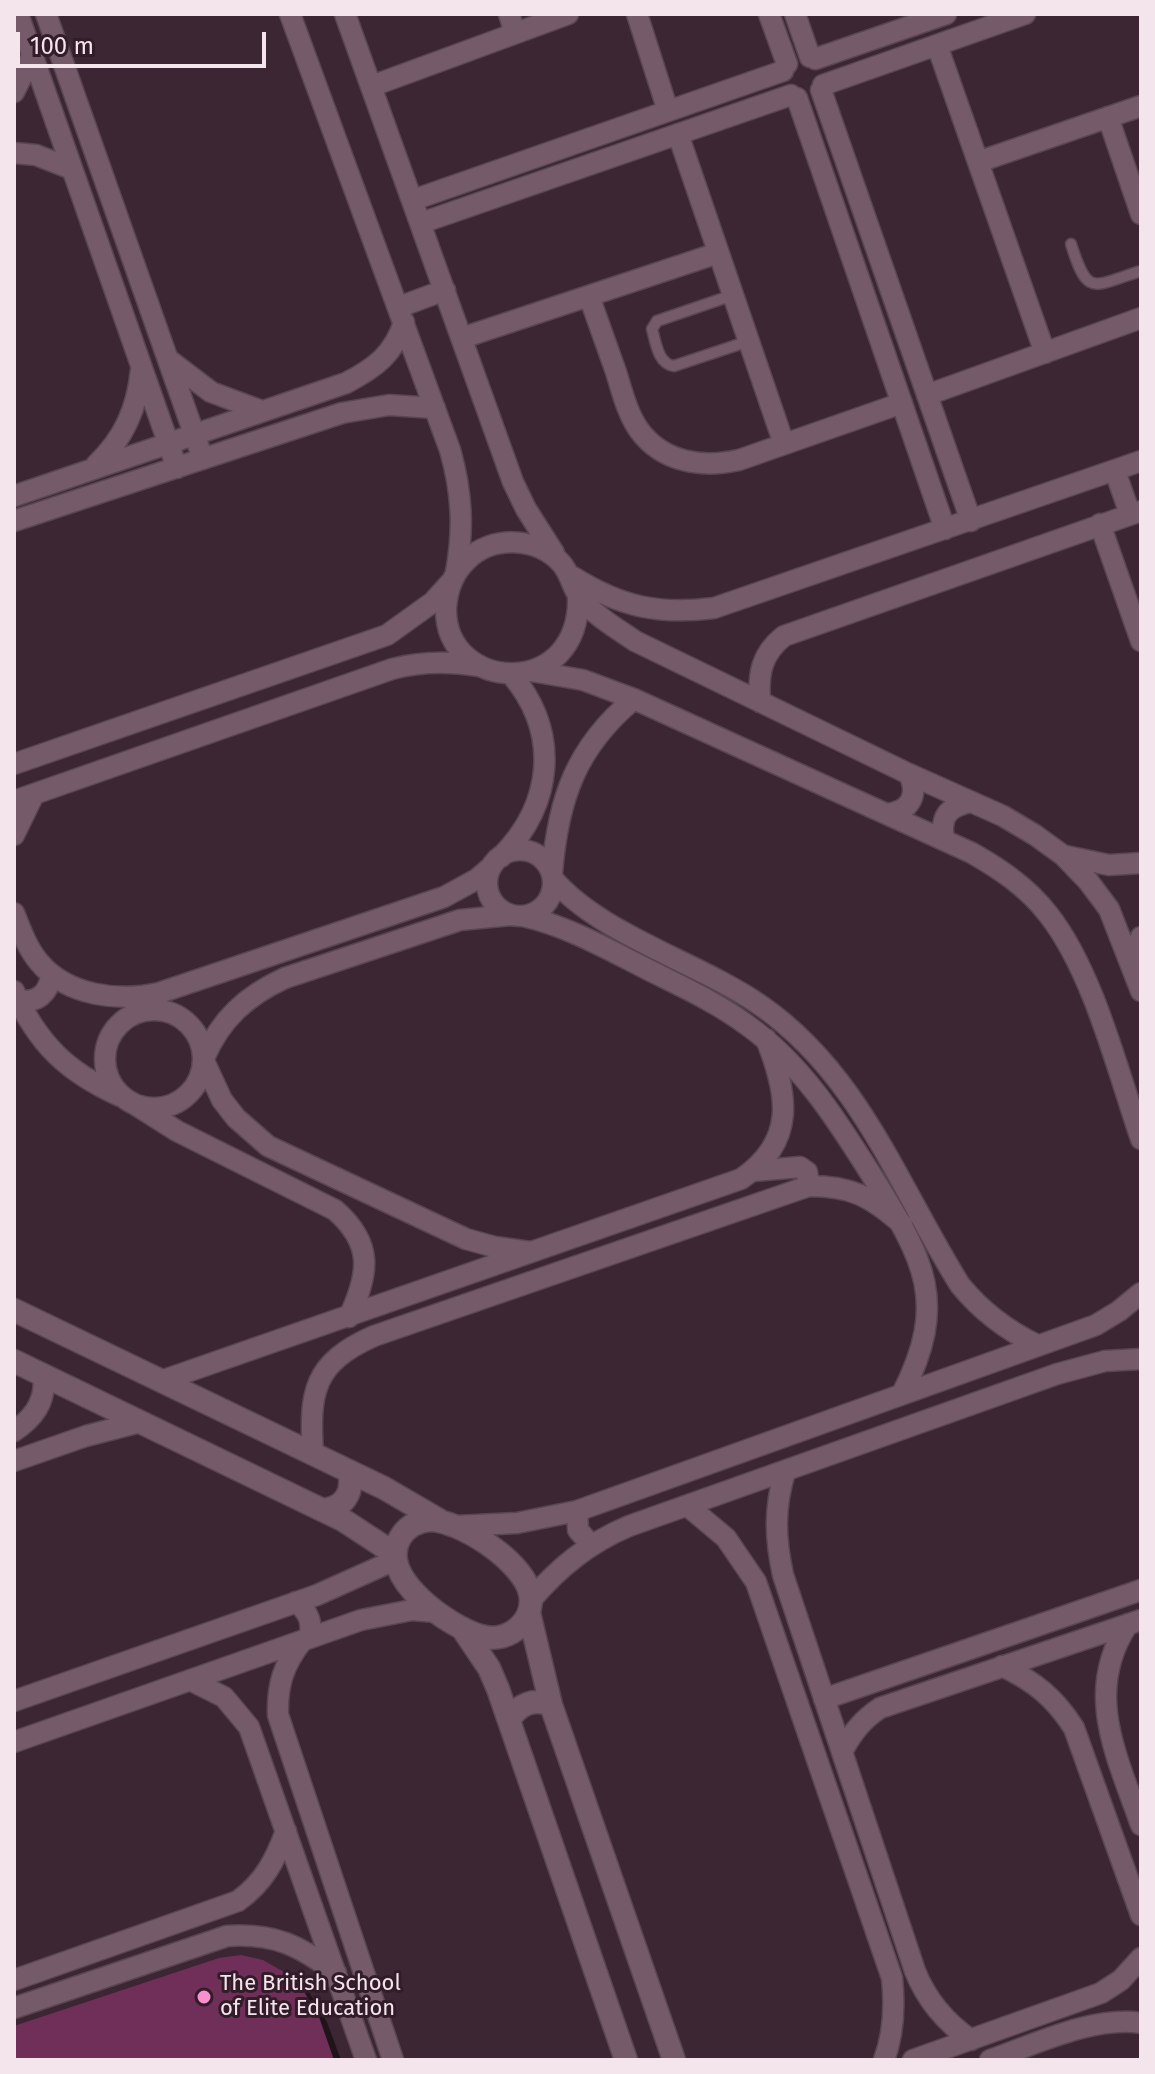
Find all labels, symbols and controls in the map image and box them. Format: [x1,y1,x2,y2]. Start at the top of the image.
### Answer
scale bar [20,16,270,66]
text: 100 m [30,32,94,60]
place label: The British School of Elite Education [220,1971,401,2022]
marker: The British School of Elite Education [195,1988,213,2006]

